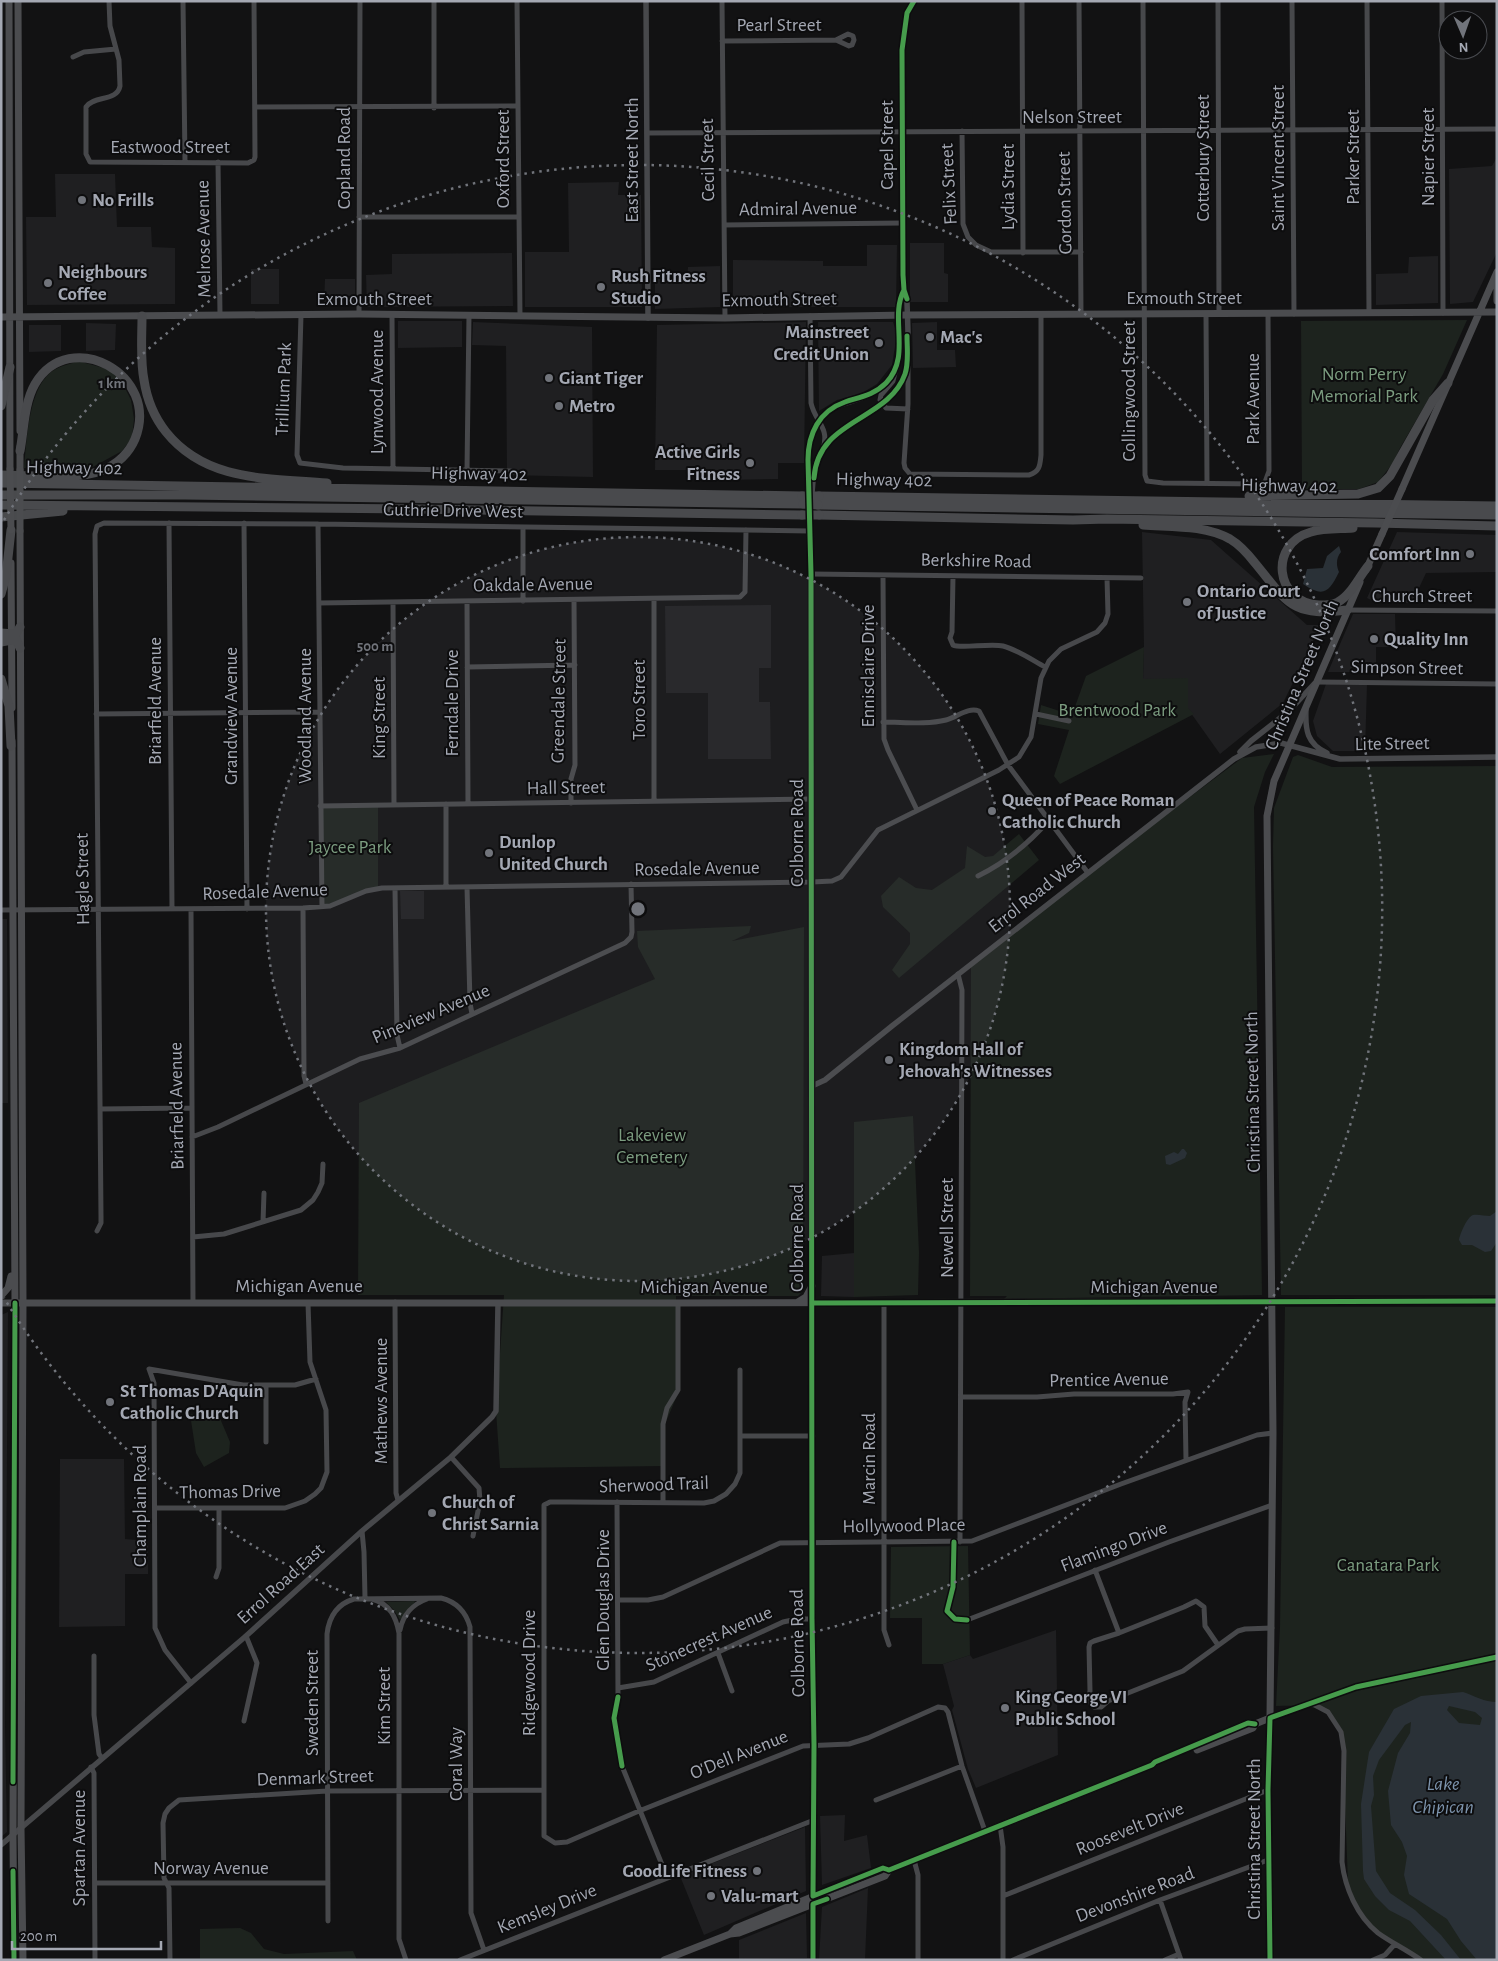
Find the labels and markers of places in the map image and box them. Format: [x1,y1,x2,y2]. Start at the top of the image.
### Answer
place label: No Frills [92,191,154,210]
marker: No Frills [76,194,88,206]
place label: Neighbours Coffee [58,263,147,304]
place label: Rush Fitness Studio [611,267,706,308]
marker: Neighbours Coffee [42,277,54,289]
marker: Rush Fitness Studio [595,281,607,293]
place label: Mainstreet Credit Union [774,323,870,364]
place label: Mac's [940,328,982,347]
marker: Mac's [924,331,936,343]
marker: Mainstreet Credit Union [873,337,885,349]
place label: Giant Tiger [559,369,644,388]
marker: Giant Tiger [543,372,555,384]
place label: Metro [569,397,615,416]
marker: Metro [553,400,565,412]
place label: Active Girls Fitness [655,443,740,484]
marker: Active Girls Fitness [744,457,756,469]
place label: Comfort Inn [1369,545,1460,564]
marker: Comfort Inn [1464,548,1476,560]
place label: Ontario Court of Justice [1197,582,1301,623]
marker: Ontario Court of Justice [1181,596,1193,608]
place label: Quality Inn [1384,630,1469,649]
marker: Quality Inn [1368,633,1380,645]
place label: Queen of Peace Roman Catholic Church [1002,791,1175,832]
marker: Queen of Peace Roman Catholic Church [986,805,998,817]
place label: Dunlop United Church [499,833,608,874]
marker: Dunlop United Church [483,847,495,859]
centre of rings [629,900,647,918]
place label: Kingdom Hall of Jehovah's Witnesses [899,1040,1052,1081]
marker: Kingdom Hall of Jehovah's Witnesses [883,1054,895,1066]
place label: St Thomas D'Aquin Catholic Church [120,1382,264,1423]
marker: St Thomas D'Aquin Catholic Church [104,1396,116,1408]
place label: Church of Christ Sarnia [442,1493,539,1534]
marker: Church of Christ Sarnia [426,1507,438,1519]
place label: King George VI Public School [1015,1688,1127,1729]
marker: King George VI Public School [999,1702,1011,1714]
place label: GoodLife Fitness [622,1862,747,1881]
marker: GoodLife Fitness [751,1865,763,1877]
place label: Valu-mart [721,1887,799,1906]
marker: Valu-mart [705,1890,717,1902]

